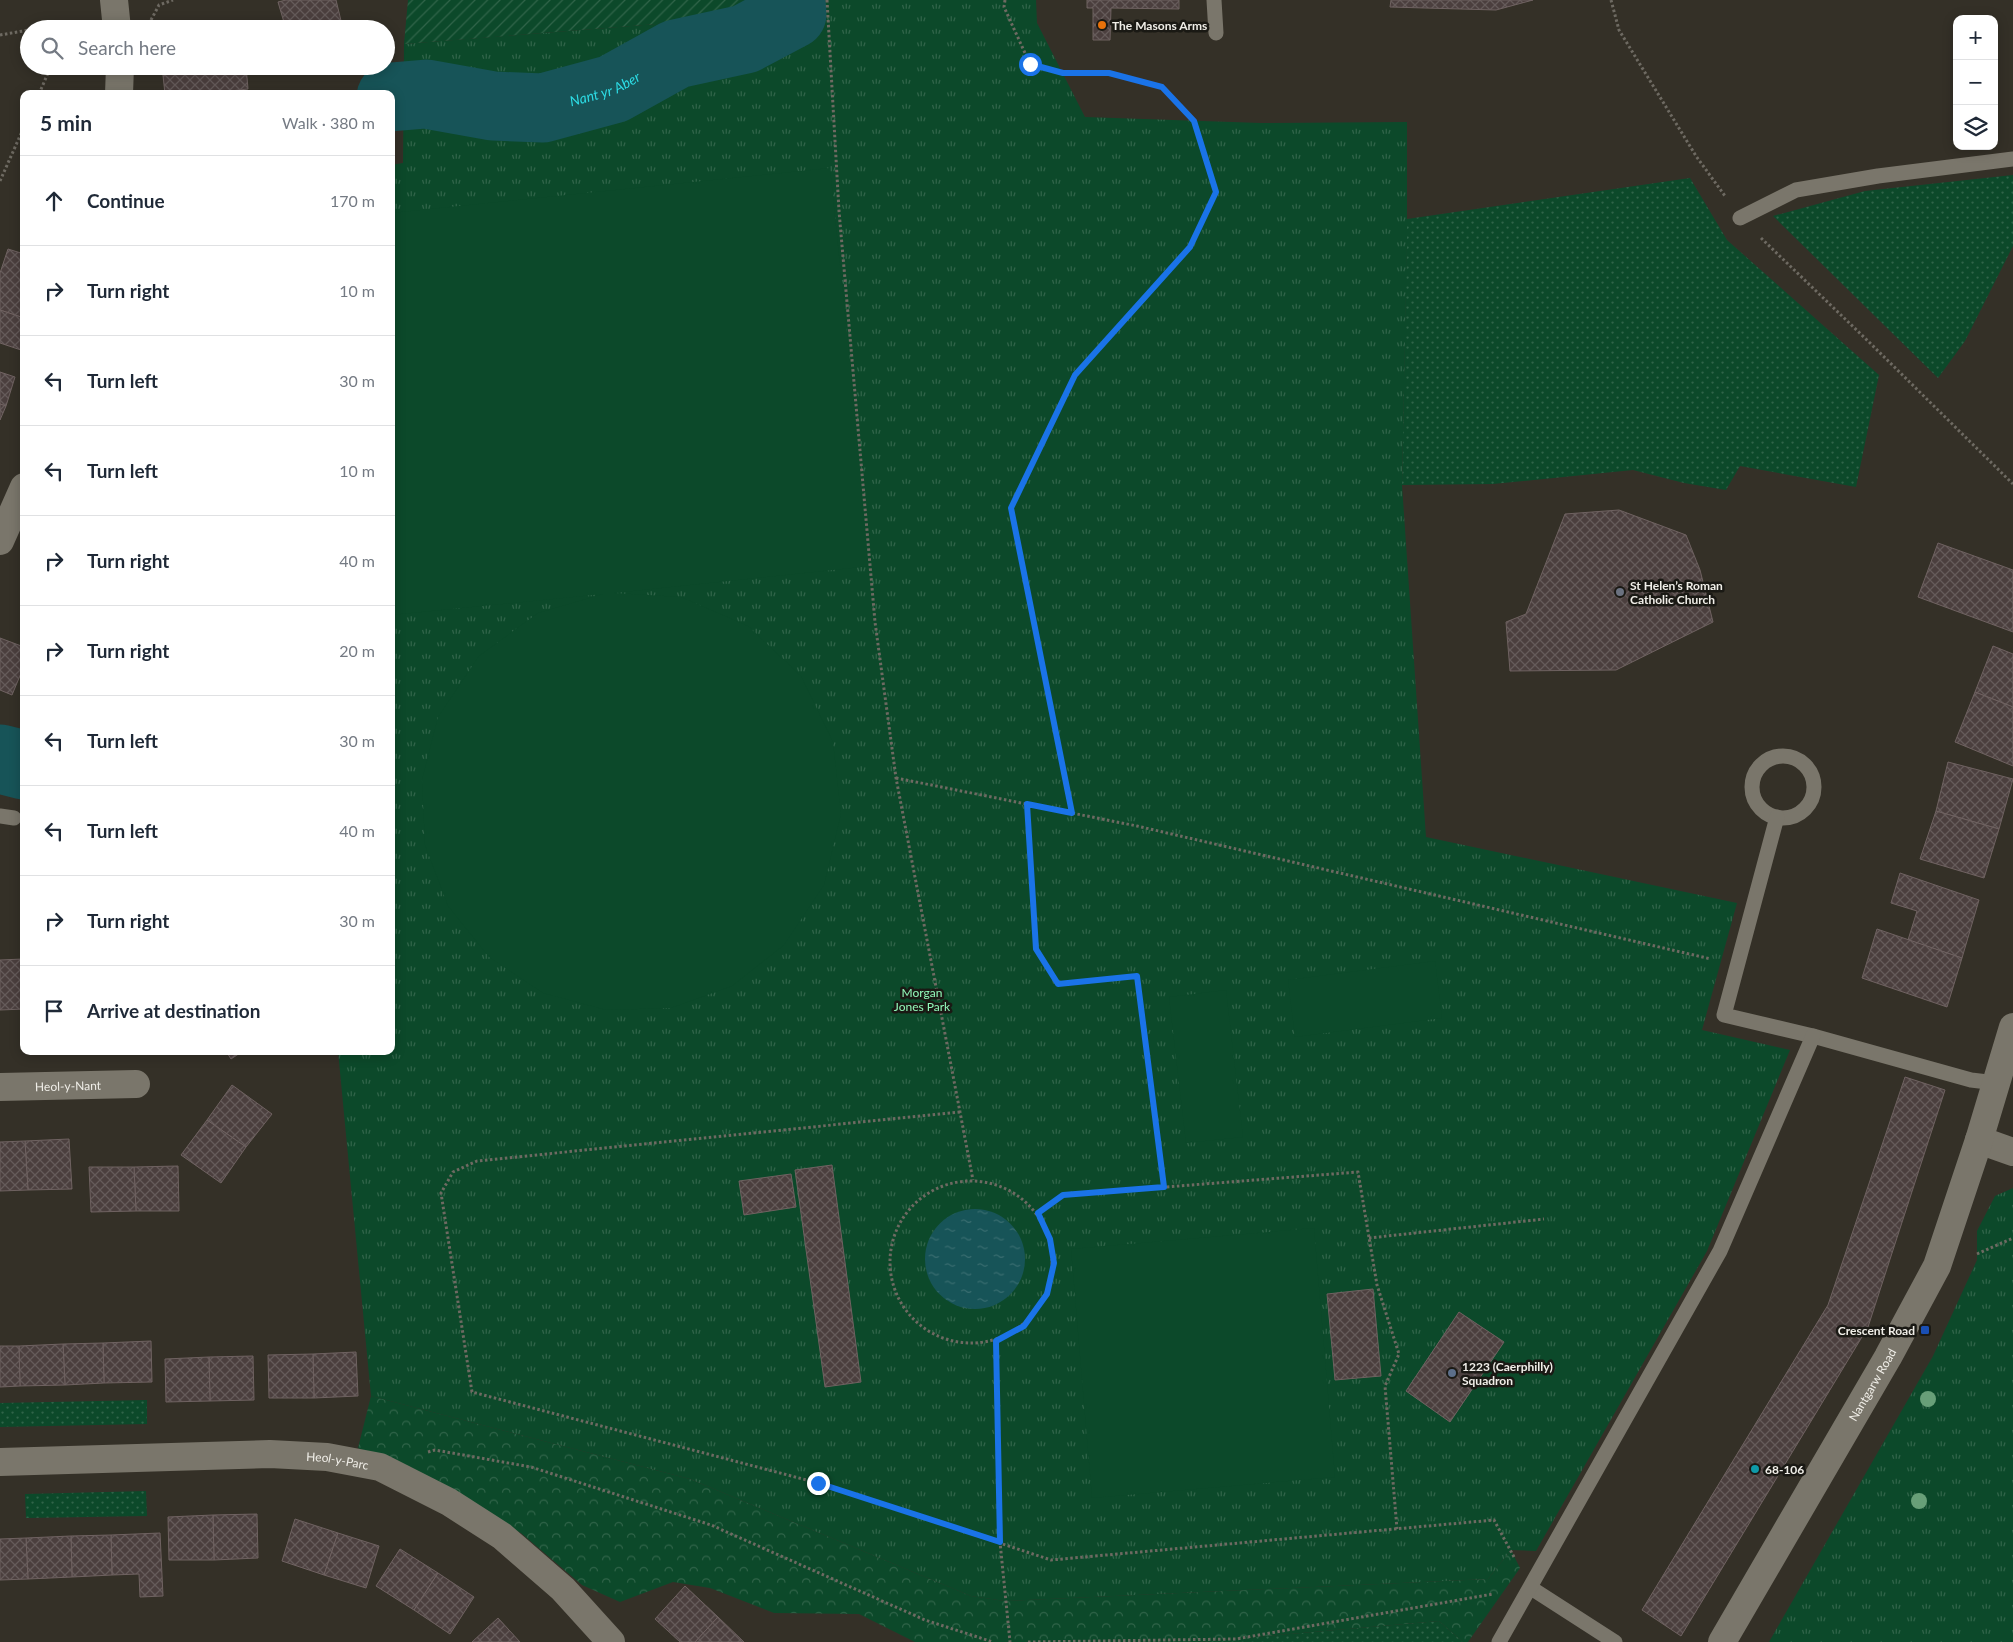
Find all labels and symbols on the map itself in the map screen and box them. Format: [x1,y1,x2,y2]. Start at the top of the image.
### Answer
place label: The Masons Arms [1112,18,1207,33]
marker: The Masons Arms [1096,19,1108,31]
route start [1019,53,1042,76]
water label: Nant yr Aber [568,67,643,109]
place label: St Helen’s Roman Catholic Church [1630,578,1723,607]
marker: St Helen’s Roman Catholic Church [1614,586,1626,598]
park label: Morgan Jones Park [894,985,951,1014]
street label: Heol-y-Nant [35,1077,102,1094]
place label: Crescent Road [1838,1323,1915,1338]
marker: Crescent Road [1919,1324,1931,1336]
street label: Nantgarw Road [1845,1346,1899,1423]
place label: 1223 (Caerphilly) Squadron [1462,1359,1553,1388]
marker: 1223 (Caerphilly) Squadron [1446,1367,1458,1379]
street label: Heol-y-Parc [306,1448,370,1472]
place label: 68-106 [1765,1462,1804,1477]
marker: 68-106 [1749,1463,1761,1475]
route end [807,1472,830,1495]

